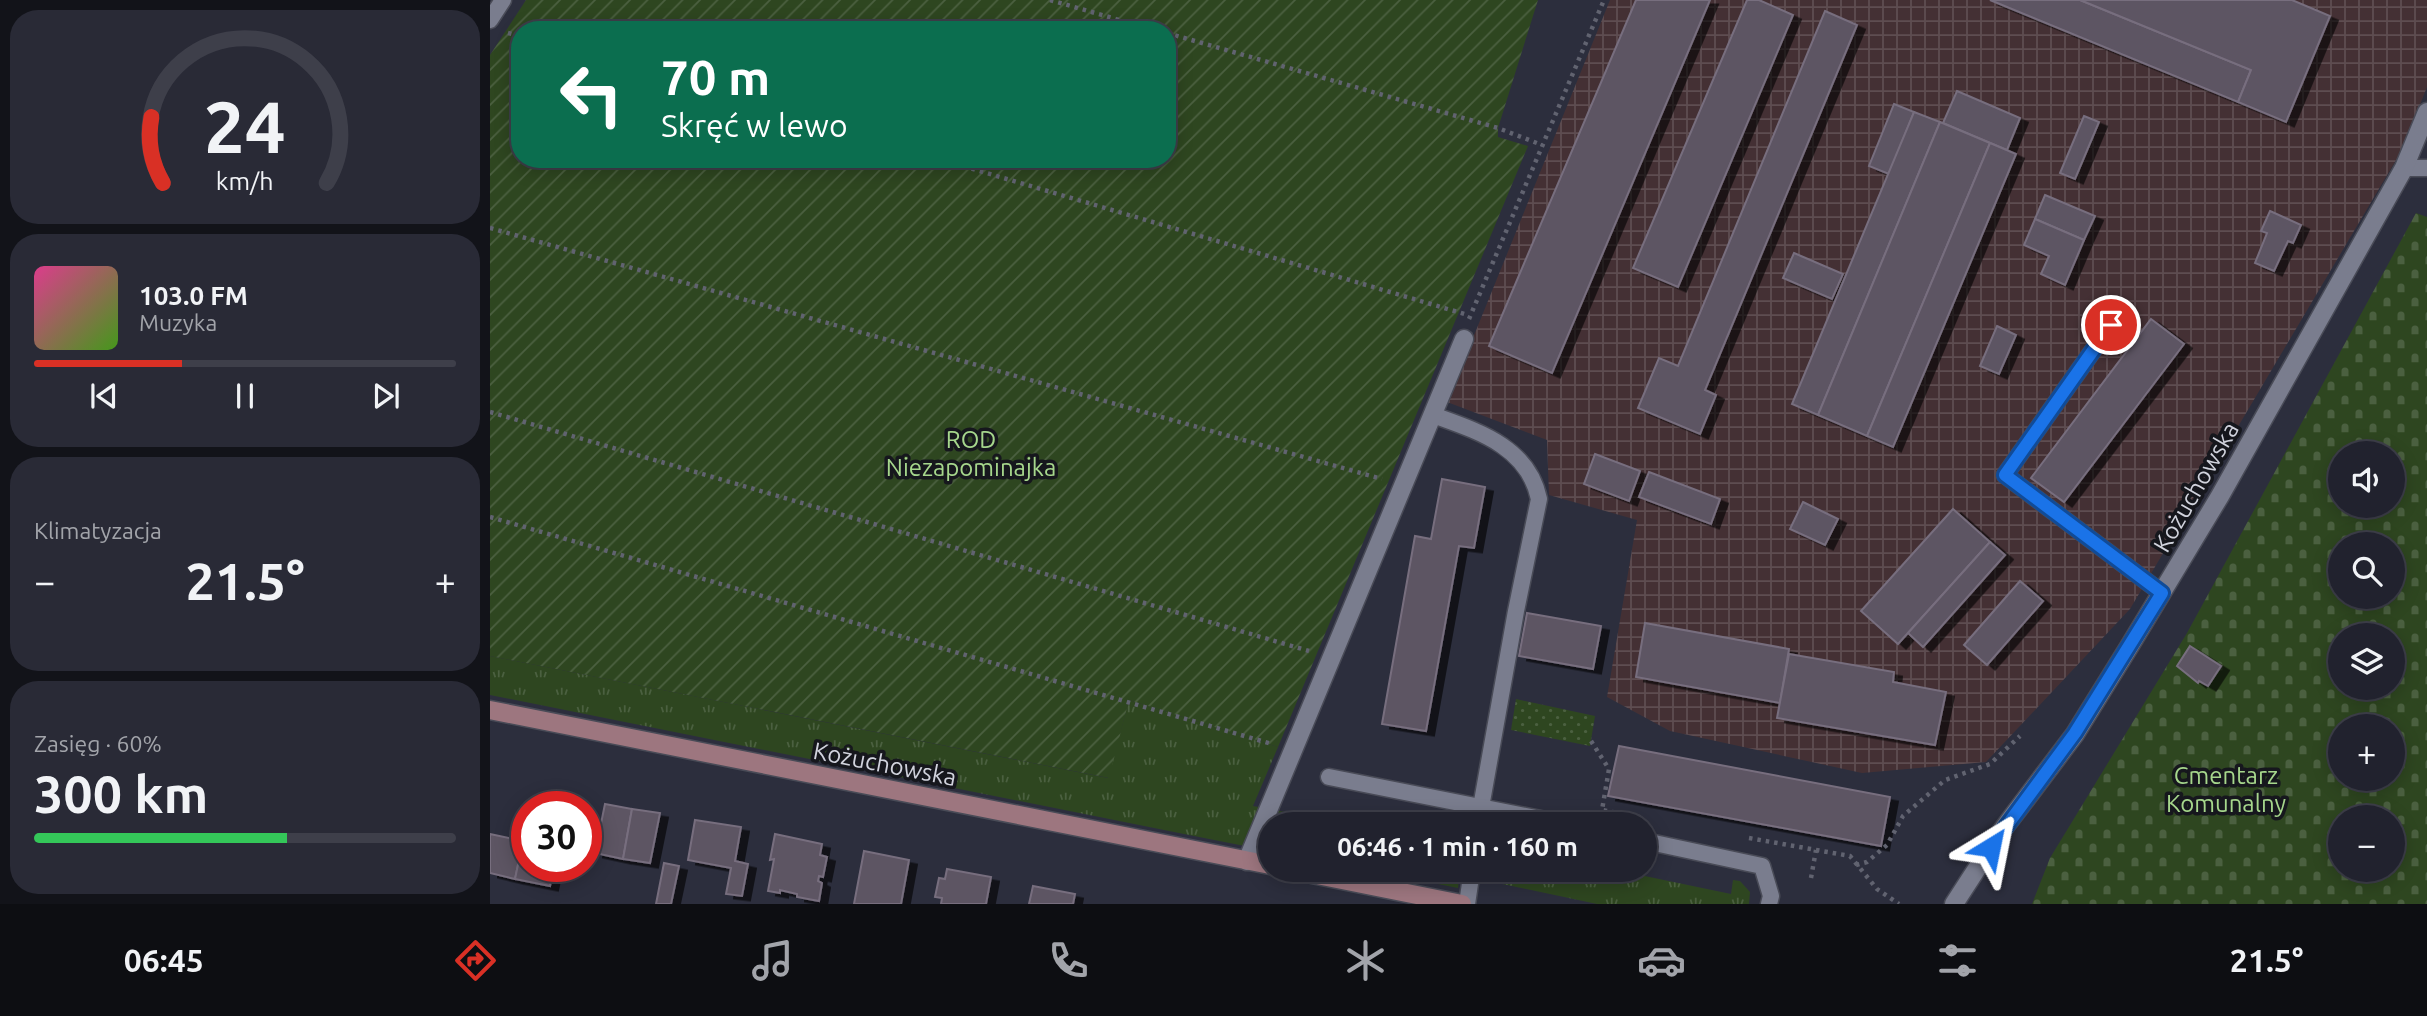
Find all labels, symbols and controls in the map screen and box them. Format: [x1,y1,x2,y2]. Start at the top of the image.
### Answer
icon: left [546,49,637,140]
text: 70 m [661,49,770,104]
text: 24 [204,85,286,167]
text: Skręć w lewo [661,107,848,143]
text: km/h [216,167,274,195]
text: 103.0 FM [139,281,248,310]
pin [2081,295,2141,355]
icon: arrive [2092,306,2130,344]
text: Muzyka [139,310,217,335]
icon: previous [85,377,123,415]
icon: pause [226,377,264,415]
icon: next [367,377,405,415]
street label: Kożuchowska [2148,417,2244,557]
park label: ROD Niezapominajka [886,426,1056,481]
map controls [2328,441,2405,882]
button: sound [2328,441,2405,518]
text: Klimatyzacja [34,518,162,543]
button: search [2328,532,2405,609]
text: 21.5° [185,552,305,610]
text: − [34,560,55,602]
text: + [435,560,456,602]
button: layers [2328,623,2405,700]
button: + [2328,714,2405,791]
text: Zasięg · 60% [34,731,162,756]
street label: Kożuchowska [811,737,959,791]
park label: Cmentarz Komunalny [2166,762,2287,817]
text: 300 km [34,765,208,823]
speed limit sign: 30 [511,791,602,882]
button: − [2328,805,2405,882]
position arrow [1954,810,2028,884]
text: 06:46 · 1 min · 160 m [1337,832,1578,861]
icon: directions [451,936,500,985]
icon: music [748,936,797,985]
icon: phone [1044,936,1093,985]
icon: climate [1341,936,1390,985]
icon: car [1637,936,1686,985]
icon: filters [1933,936,1982,985]
text: 06:45 [124,942,204,978]
text: 21.5° [2230,942,2303,978]

